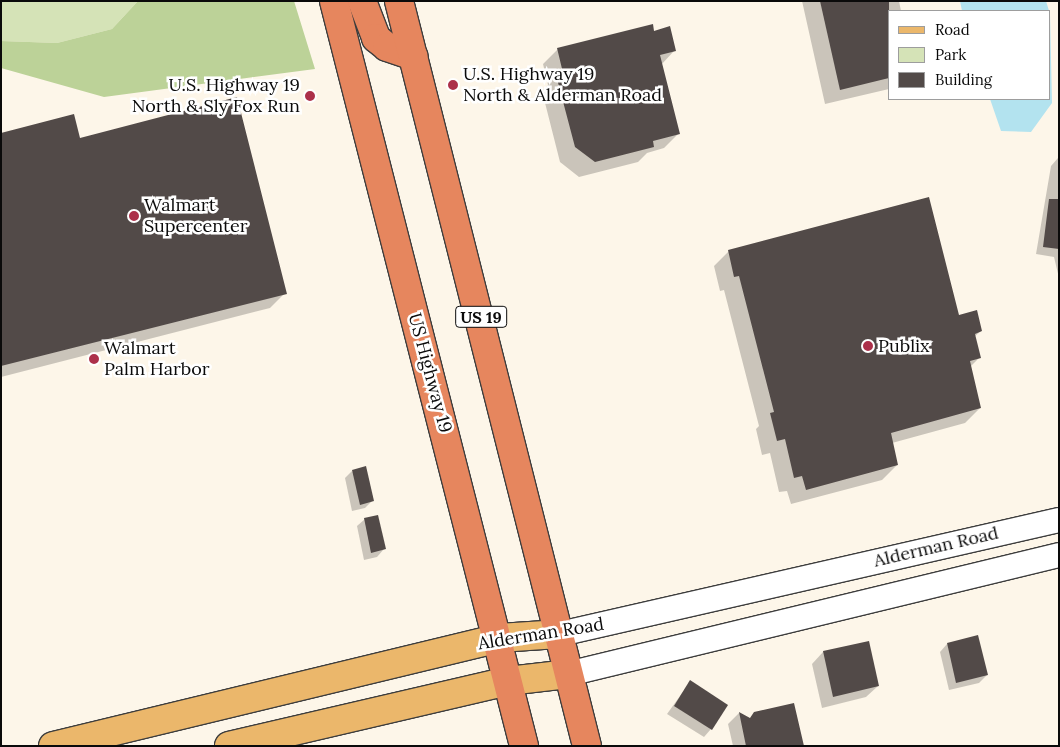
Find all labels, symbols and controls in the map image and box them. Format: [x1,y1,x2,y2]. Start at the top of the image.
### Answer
legend [888,10,1050,100]
text: Road [935,20,970,39]
text: Park [935,45,966,64]
place label: U.S. Highway 19 North & Alderman Road [463,64,662,106]
text: Building [935,70,992,89]
place label: U.S. Highway 19 North & Sly Fox Run [132,75,300,118]
marker: U.S. Highway 19 North & Alderman Road [447,79,459,91]
marker: U.S. Highway 19 North & Sly Fox Run [304,90,316,102]
place label: Walmart Supercenter [144,195,248,238]
marker: Walmart Supercenter [128,210,140,222]
road number: US 19 [455,304,507,330]
street label: US Highway 19 [404,311,456,435]
place label: Publix [878,335,930,357]
place label: Walmart Palm Harbor [104,338,209,380]
marker: Publix [862,340,874,352]
marker: Walmart Palm Harbor [88,353,100,365]
street label: Alderman Road [872,522,1000,572]
street label: Alderman Road [476,613,606,655]

